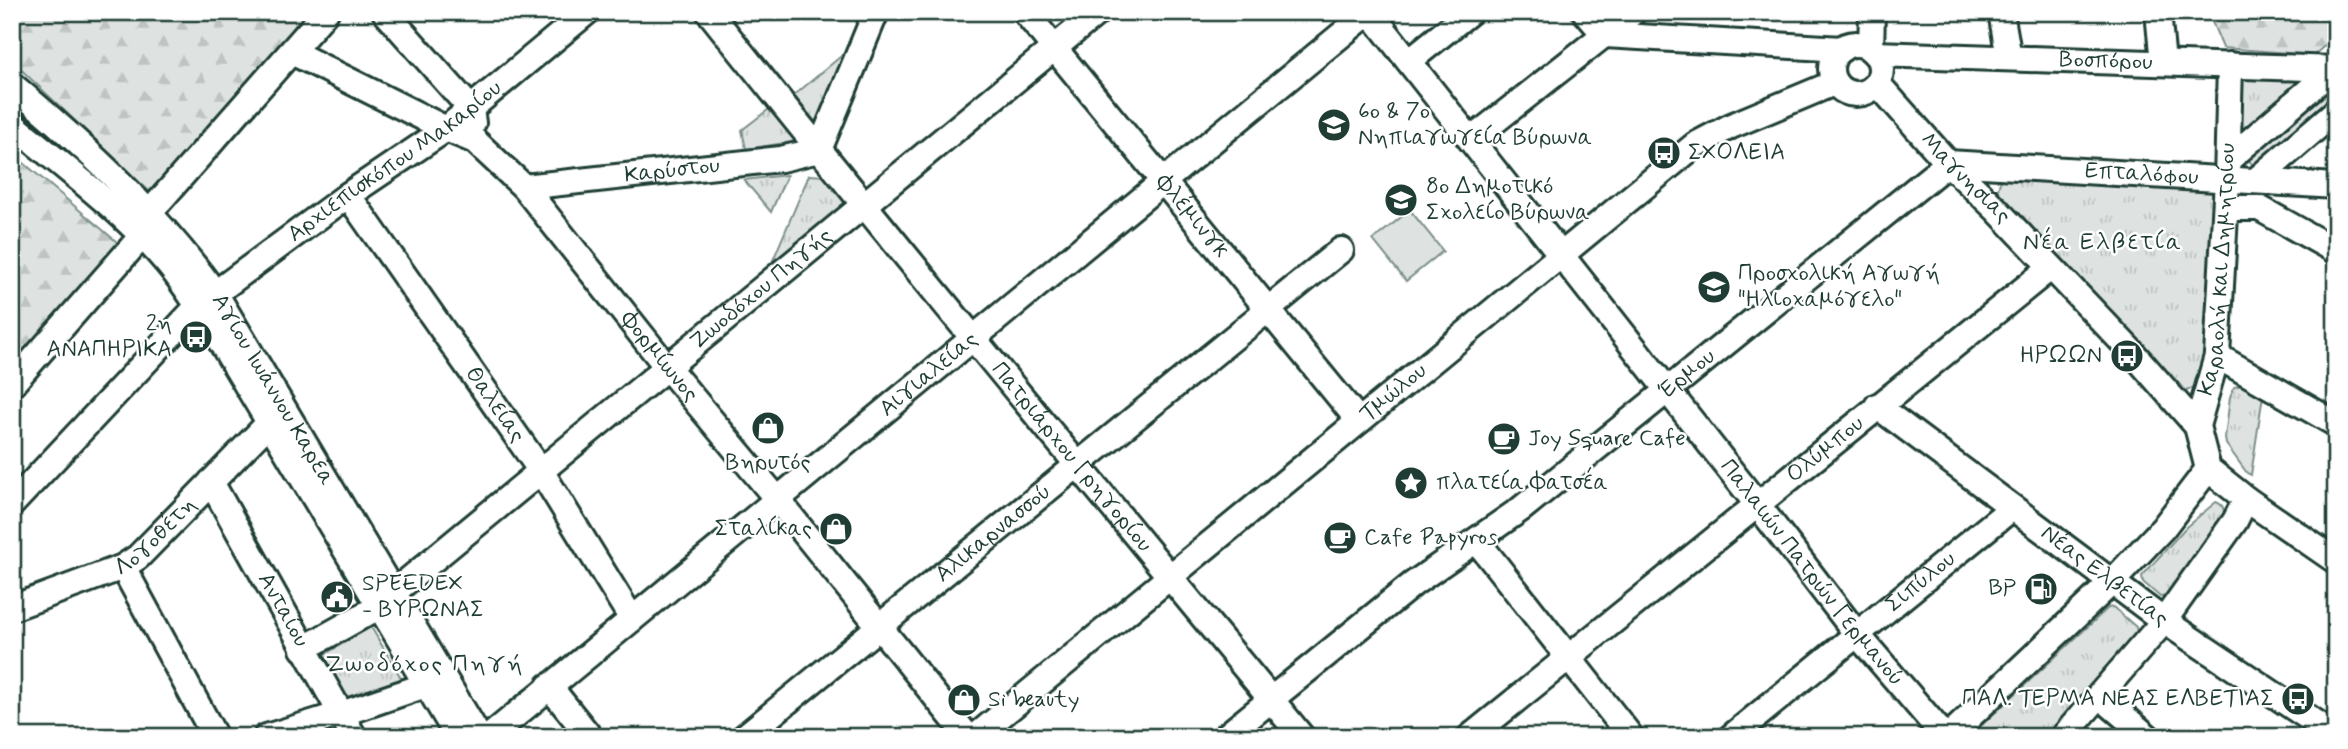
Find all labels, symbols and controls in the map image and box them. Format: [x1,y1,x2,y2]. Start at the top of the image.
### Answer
street label: Βοσπόρου [2059,45,2153,78]
street label: Αρχιεπισκόπου Μακαρίου [282,74,508,249]
place label: 6ο & 7ο Νηπιαγωγεία Βύρωνα [1358,97,1592,153]
school or university icon: 6ο & 7ο Νηπιαγωγεία Βύρωνα [1315,106,1353,144]
street label: Μαγνησίας [1913,126,2017,230]
bus stop icon: ΣΧΟΛΕΙΑ [1645,134,1683,172]
place label: ΣΧΟΛΕΙΑ [1688,138,1785,168]
street label: Καραολή και Δημητρίου [2191,143,2243,399]
street label: Καρύστου [623,151,721,191]
street label: Επταλόφου [2084,156,2199,193]
street label: Φλέμινγκ [1148,168,1235,265]
place label: 8ο Δημοτικό Σχολείο Βύρωνα [1426,172,1590,228]
school or university icon: 8ο Δημοτικό Σχολείο Βύρωνα [1382,181,1420,219]
street label: Ζωοδόχου Πηγής [684,222,839,357]
district label: Νέα Ελβετία [2023,226,2183,258]
place label: Προσχολική Αγωγή "Ηλιοχαμόγελο" [1738,259,1940,315]
school or university icon: Προσχολική Αγωγή "Ηλιοχαμόγελο" [1695,268,1733,306]
street label: Αγίου Ιωάννου Καρέα [204,288,341,491]
street label: Φορμίωνος [613,305,705,408]
place label: 2η ΑΝΑΠΗΡΙΚΑ [46,309,172,365]
bus stop icon: 2η ΑΝΑΠΗΡΙΚΑ [177,318,215,356]
street label: Αιγιαλείας [873,325,984,424]
bus stop icon: ΗΡΩΩΝ [2108,337,2146,375]
place label: ΗΡΩΩΝ [2020,341,2102,371]
street label: Έρμου [1653,342,1722,406]
street label: Πατριάρχου Γρηγορίου [984,356,1159,559]
street label: Τμώλου [1354,356,1433,429]
street label: Θαλείας [458,361,532,449]
shop icon: Βηρυτός [749,409,787,447]
street label: Ολύμπου [1780,409,1870,490]
cafe icon: Joy Square Cafe [1485,420,1523,458]
place label: Joy Square Cafe [1528,424,1686,454]
place label: Βηρυτός [725,448,811,478]
street label: Παλαιών Πατρών Γερμανού [1713,453,1910,693]
place icon: πλατεία Φατσέα [1392,464,1430,502]
place label: πλατεία Φατσέα [1436,466,1608,498]
street label: Αλικαρνασσού [929,477,1058,590]
street label: Λογοθέτη [109,491,203,583]
shop icon: Σταλίκας [817,510,855,548]
place label: Σταλίκας [715,514,812,544]
cafe icon: Cafe Papyros [1321,519,1359,557]
street label: Νέας Ελβετίας [2034,519,2174,634]
place label: Cafe Papyros [1364,523,1497,553]
street label: Σιπύλου [1880,545,1962,620]
street label: Ανταίου [250,568,316,653]
place label: SPEEDEX - ΒΥΡΩΝΑΣ [362,569,484,625]
fuel station icon: BP [2022,570,2060,608]
place label: BP [1988,574,2016,604]
public building icon: SPEEDEX - ΒΥΡΩΝΑΣ [318,578,356,616]
district label: Ζωοδόχος Πηγή [325,649,525,680]
bus stop icon: ΠΑΛ. ΤΕΡΜΑ ΝΕΑΣ ΕΛΒΕΤΙΑΣ [2279,680,2317,718]
shop icon: Si beauty [945,681,983,719]
place label: ΠΑΛ. ΤΕΡΜΑ ΝΕΑΣ ΕΛΒΕΤΙΑΣ [1962,684,2274,714]
place label: Si beauty [988,685,1079,715]

